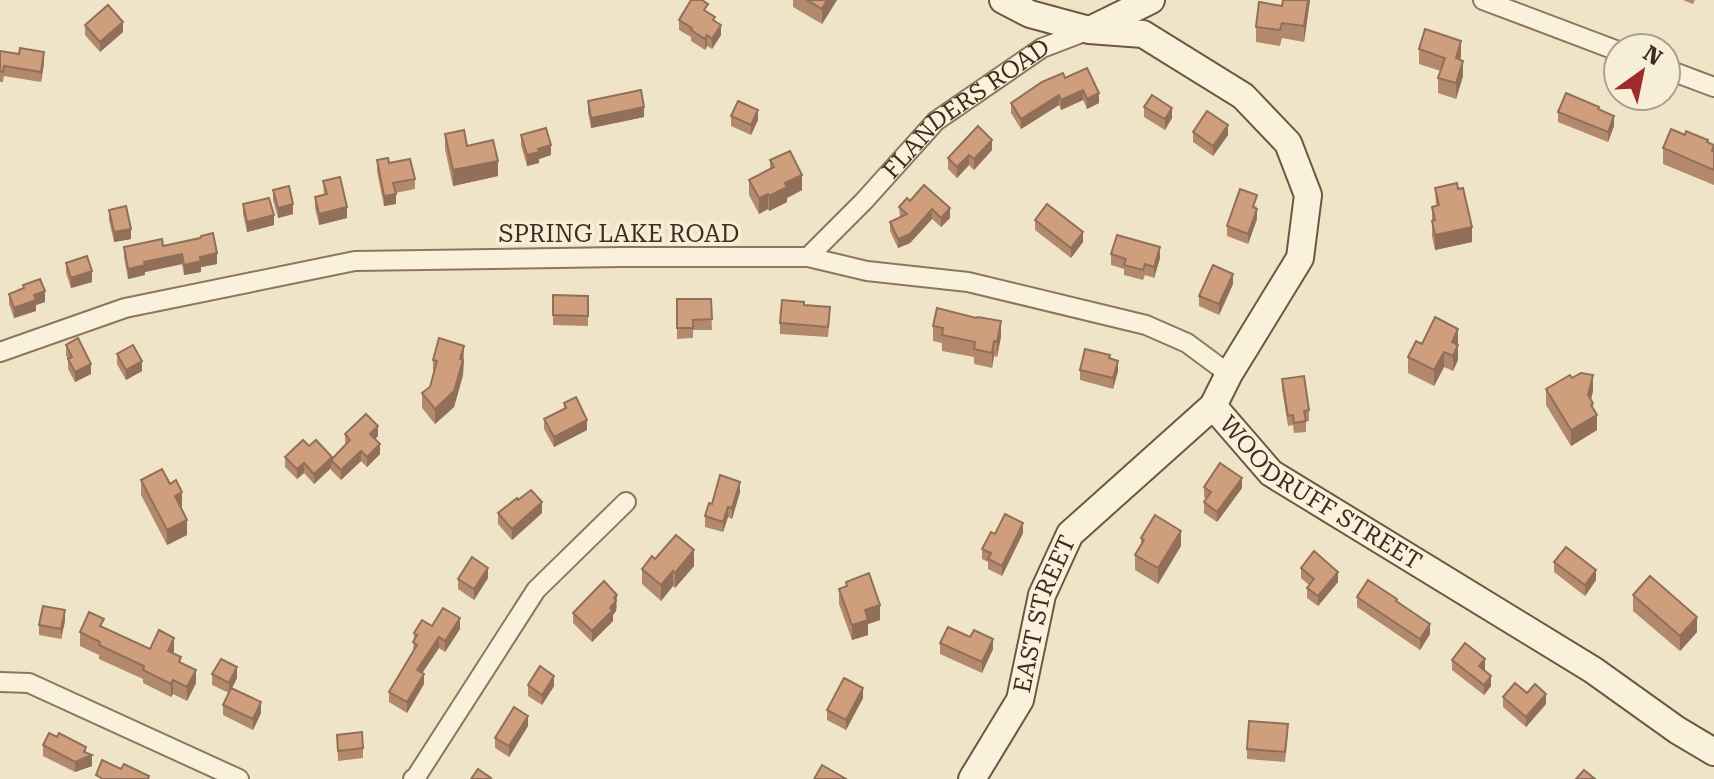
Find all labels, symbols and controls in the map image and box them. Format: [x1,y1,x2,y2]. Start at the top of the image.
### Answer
north arrow [1602,32,1682,112]
street label: FLANDERS ROAD [877,33,1055,184]
text: N [1639,41,1667,71]
street label: SPRING LAKE ROAD [499,220,739,248]
street label: WOODRUFF STREET [1214,410,1427,576]
street label: EAST STREET [1008,531,1081,695]

